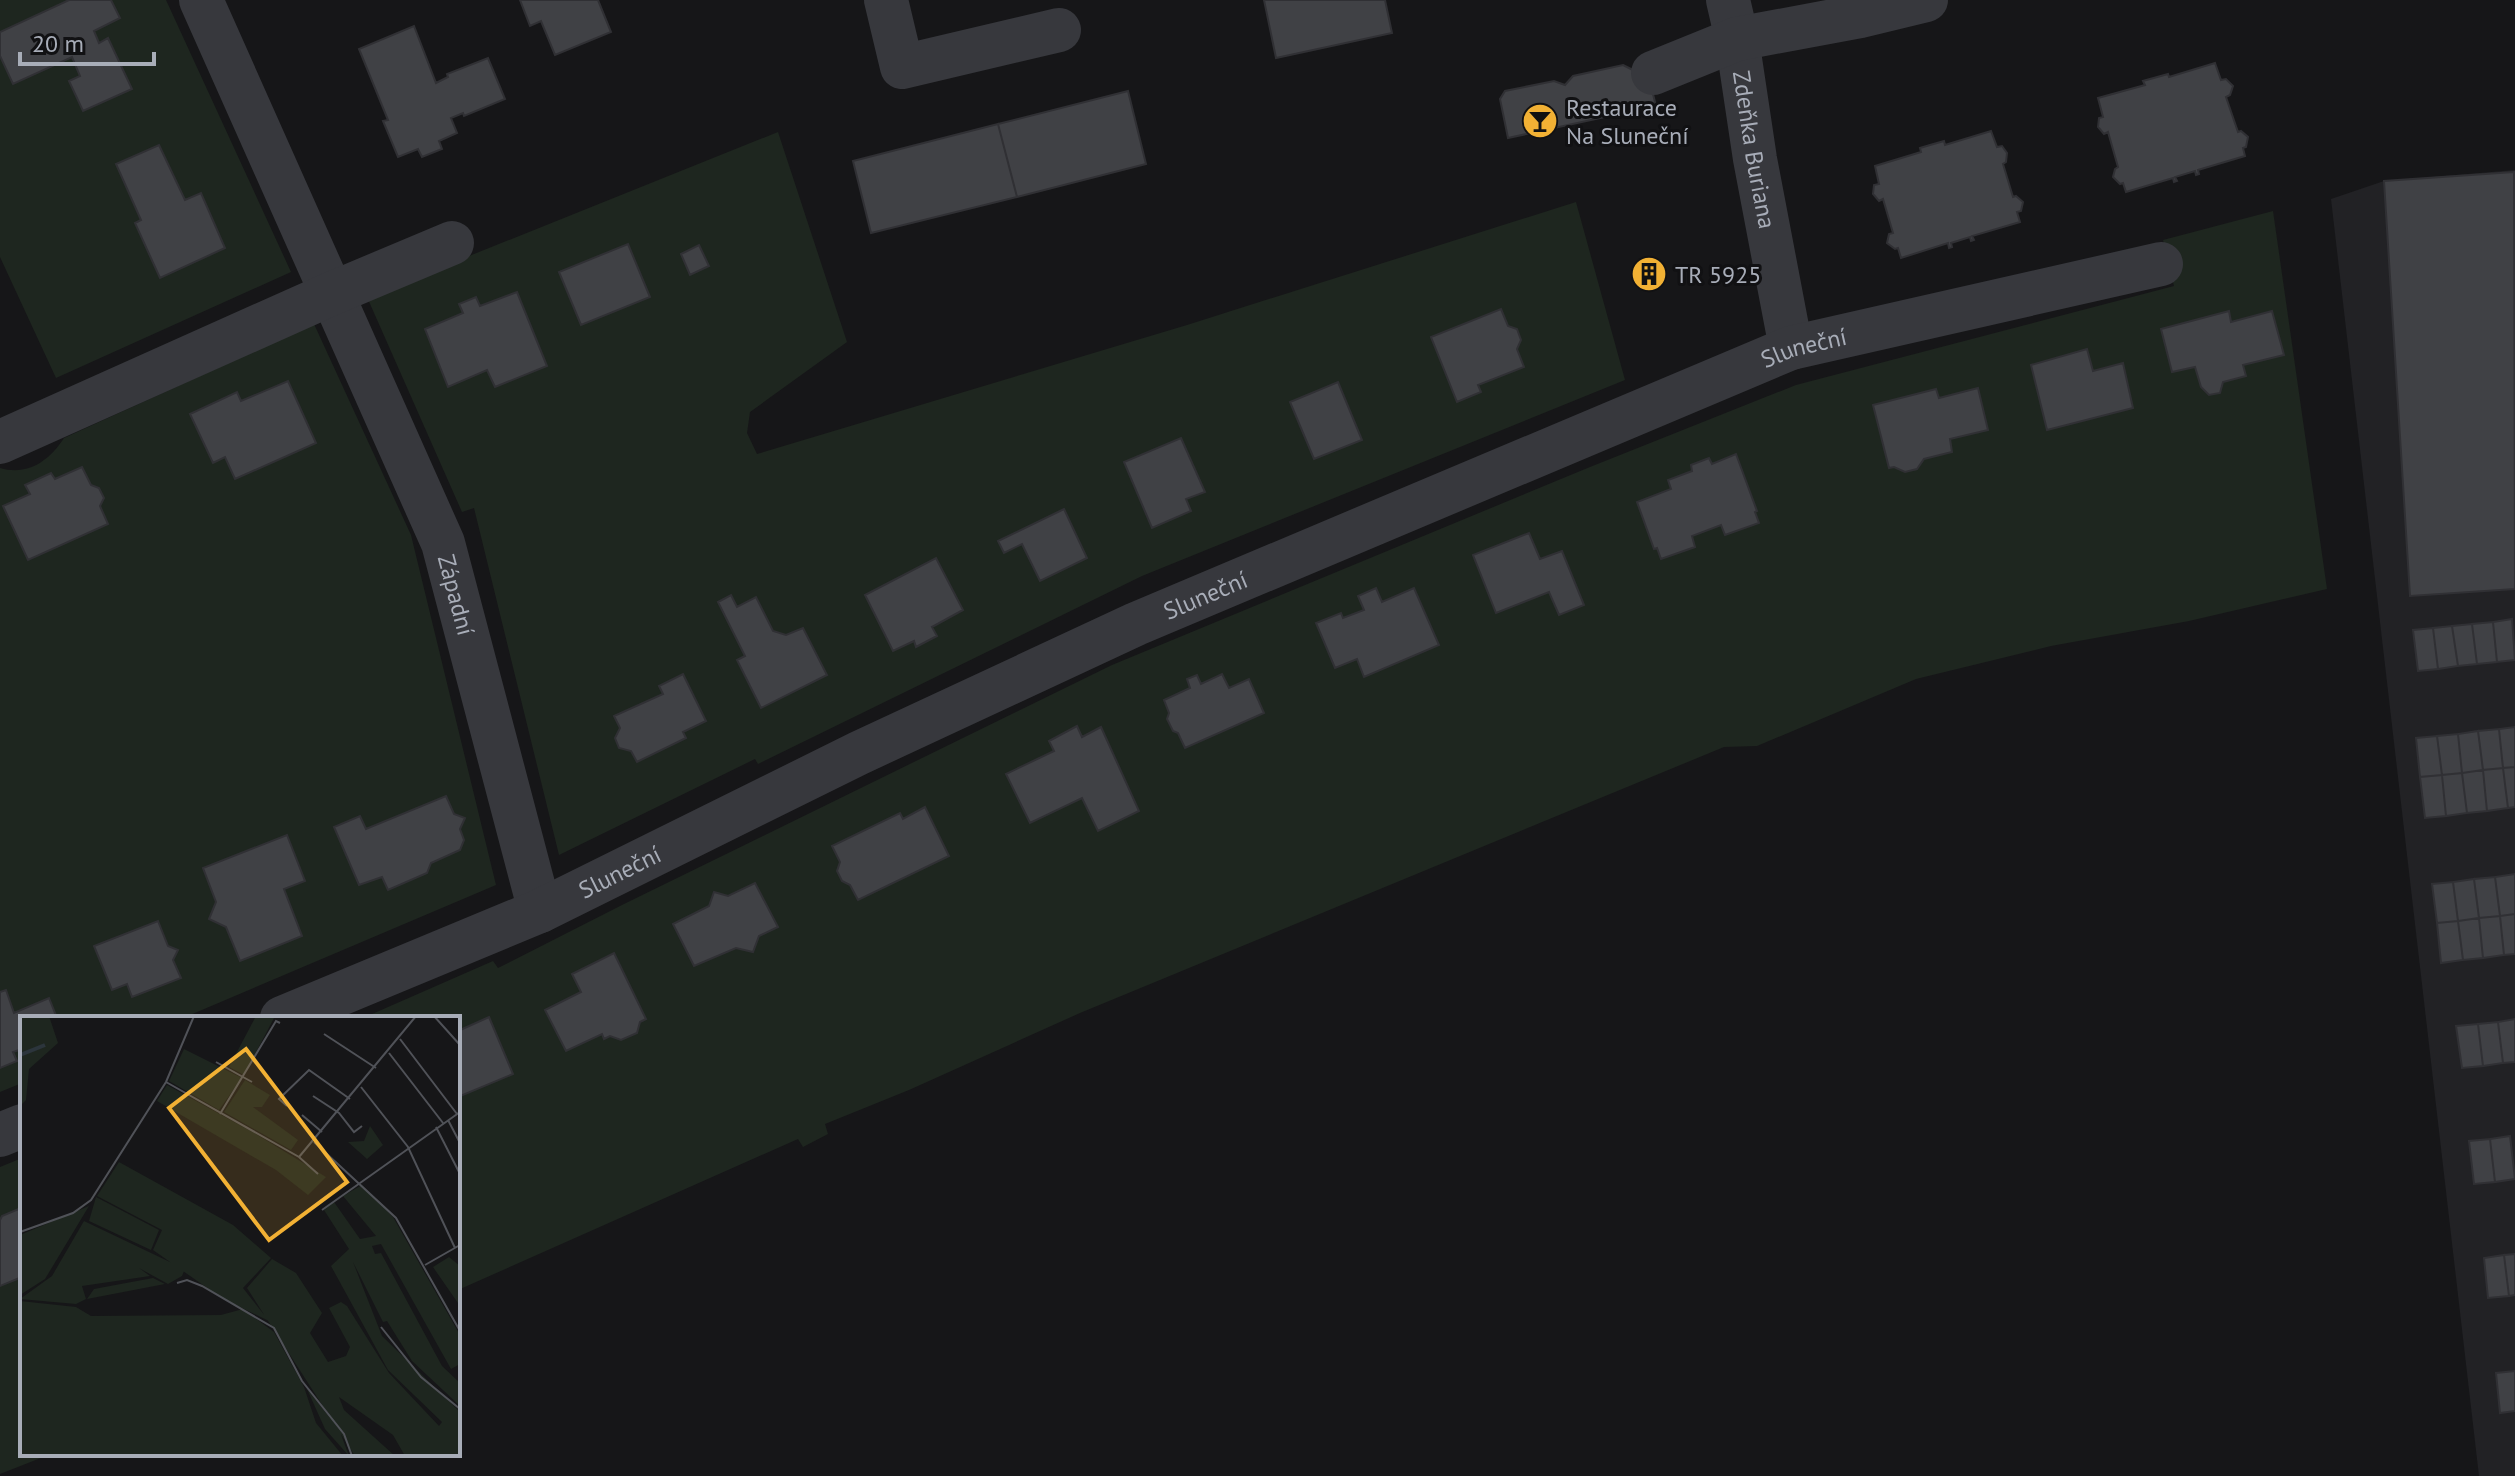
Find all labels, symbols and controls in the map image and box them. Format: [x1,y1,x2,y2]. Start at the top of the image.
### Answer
scale bar [20,16,154,66]
text: 20 m [32,28,84,59]
street label: Zdeňka Buriana [1726,68,1783,231]
place label: Restaurace Na Sluneční [1566,92,1689,151]
bar icon: Restaurace Na Sluneční [1521,102,1559,140]
building icon: TR 5925 [1630,255,1668,293]
place label: TR 5925 [1675,259,1761,290]
street label: Sluneční [1756,320,1849,375]
street label: Západní [431,551,482,639]
street label: Sluneční [1159,563,1252,626]
street label: Sluneční [573,838,666,905]
inset map [20,1016,460,1456]

